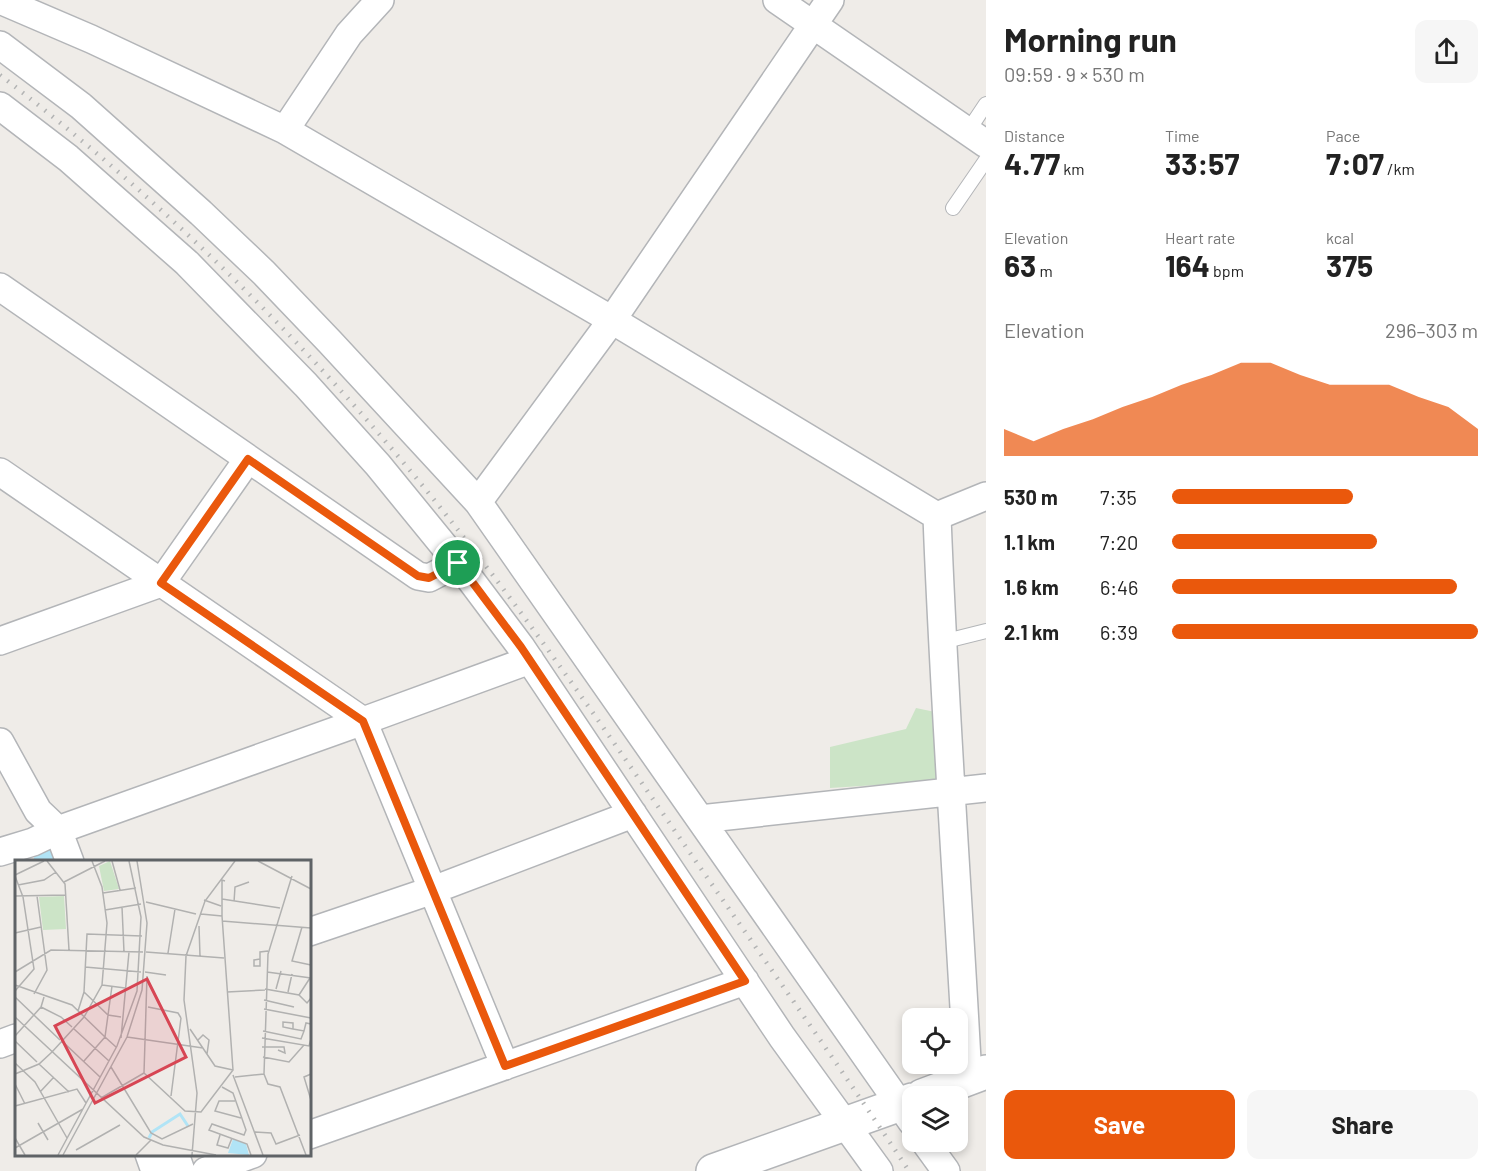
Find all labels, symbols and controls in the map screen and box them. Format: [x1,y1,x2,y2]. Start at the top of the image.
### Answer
text: Morning run [1004,19,1177,59]
button: share [1415,20,1478,83]
text: 09:59 · 9 × 530 m [1004,62,1145,86]
text: Distance [1004,126,1065,145]
text: Time [1165,126,1200,145]
text: Pace [1326,126,1360,145]
text: 4.77 [1004,145,1060,181]
text: 33:57 [1165,145,1239,181]
text: 7:07 [1326,145,1384,181]
text: km [1060,159,1084,178]
text: /km [1384,159,1415,178]
text: Elevation [1004,228,1068,247]
text: Heart rate [1165,228,1235,247]
text: kcal [1326,228,1354,247]
text: 63 [1004,247,1036,283]
text: 164 [1165,247,1210,283]
text: 375 [1326,247,1373,283]
text: m [1036,261,1053,280]
text: bpm [1210,261,1244,280]
text: Elevation [1004,318,1085,342]
text: 296–303 m [1385,318,1478,342]
text: 530 m [1004,485,1058,509]
text: 7:35 [1100,485,1137,509]
text: 1.1 km [1004,530,1055,554]
text: 7:20 [1100,530,1138,554]
pin [432,537,483,588]
icon: arrive [441,546,474,579]
text: 1.6 km [1004,575,1059,599]
text: 6:46 [1100,575,1138,599]
text: 2.1 km [1004,620,1059,644]
text: 6:39 [1100,620,1138,644]
inset map [15,860,310,1156]
map controls [902,1008,968,1152]
button: locate [902,1008,968,1074]
button: layers [902,1086,968,1152]
button: Save [1004,1090,1235,1159]
button: Share [1247,1090,1478,1159]

